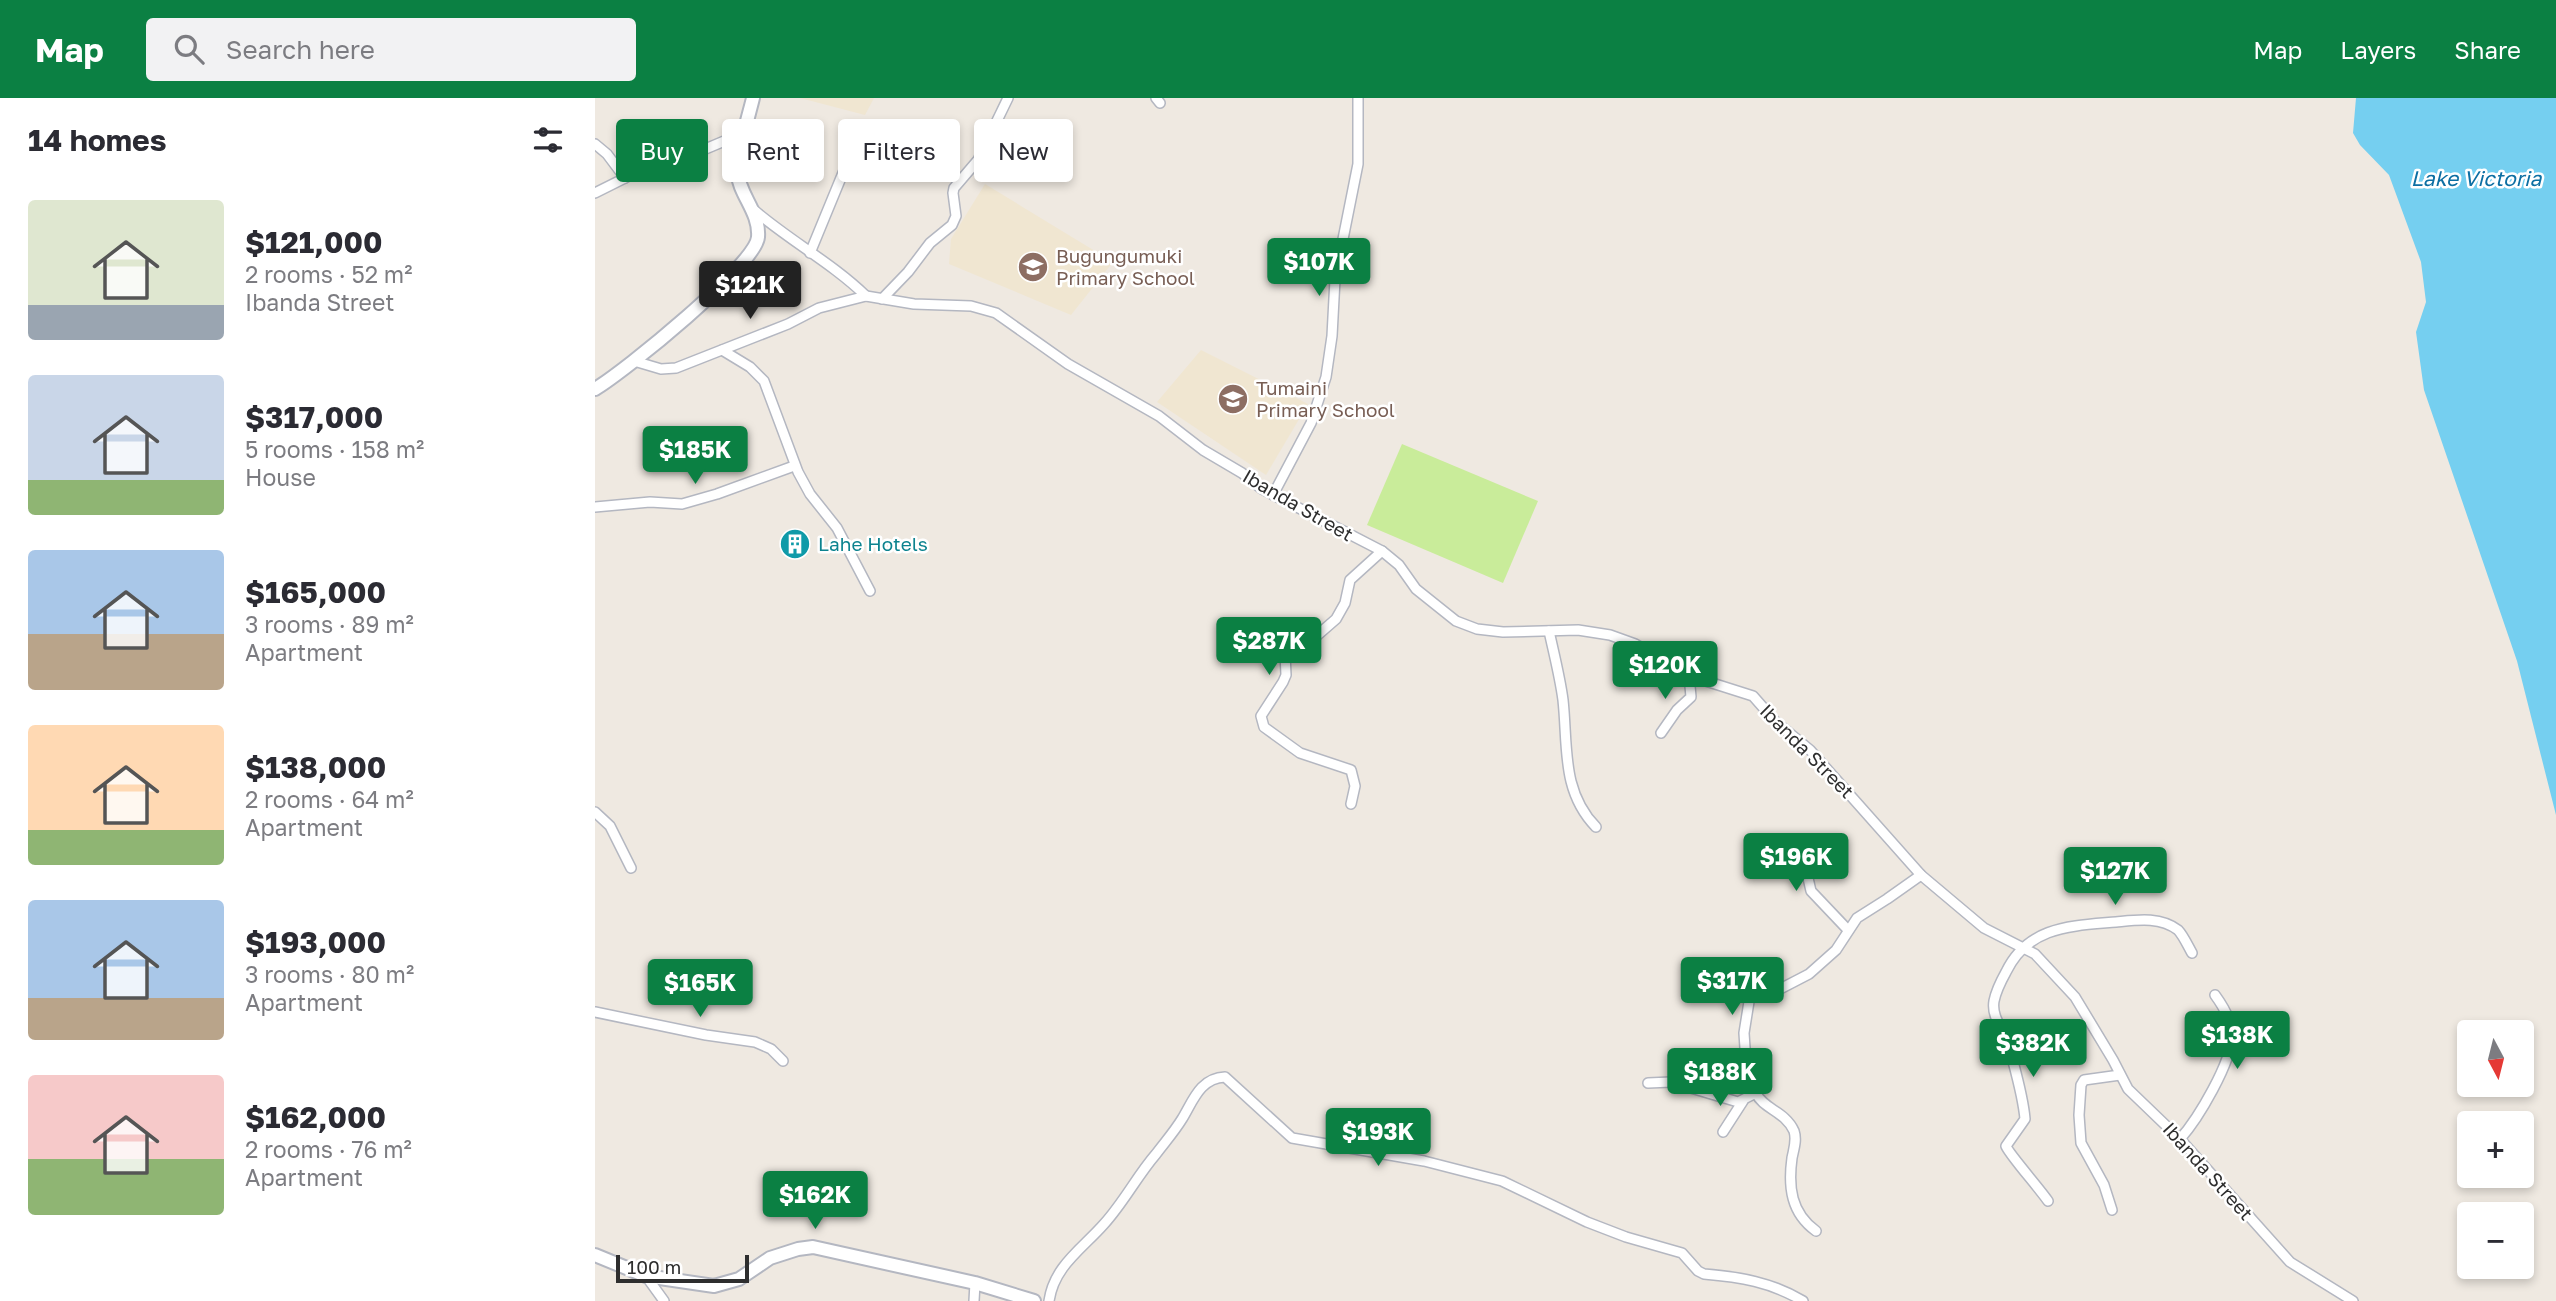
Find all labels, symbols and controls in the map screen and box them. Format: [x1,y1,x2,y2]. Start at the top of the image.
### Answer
search box [146,18,636,81]
text: Map [35,30,104,69]
icon: search [170,30,208,68]
text: Search here [226,34,375,65]
text: Map [2253,35,2302,64]
text: Layers [2340,35,2416,64]
text: Share [2454,35,2521,64]
chip: Buy [616,119,708,182]
chip: Rent [722,119,824,182]
chip: Filters [838,119,960,182]
chip: New [974,119,1073,182]
icon: filters [529,121,567,159]
text: 14 homes [28,122,167,158]
water label: Lake Victoria [2411,165,2543,191]
text: $121,000 [245,224,382,260]
icon: home [84,228,168,312]
pin: $107K [1270,238,1368,298]
place label: Bugungumuki Primary School [1056,244,1195,289]
text: $107K [1283,247,1355,275]
school or university icon: Bugungumuki Primary School [1016,250,1050,284]
text: 2 rooms · 52 m² [245,260,412,288]
pin: $121K [701,262,799,321]
text: $121K [715,270,785,298]
text: Ibanda Street [245,288,394,316]
place label: Tumaini Primary School [1256,376,1395,421]
school or university icon: Tumaini Primary School [1216,382,1250,416]
text: $317,000 [245,399,383,435]
icon: home [84,403,168,487]
pin: $185K [646,426,744,486]
text: 5 rooms · 158 m² [245,435,424,463]
text: $185K [659,435,731,463]
text: House [245,463,316,491]
street label: Ibanda Street [1239,464,1357,545]
building icon: Lahe Hotels [778,527,812,561]
place label: Lahe Hotels [818,532,928,555]
text: $165,000 [245,574,386,610]
icon: home [84,578,168,662]
text: 3 rooms · 89 m² [245,610,414,638]
pin: $287K [1220,618,1318,677]
text: $287K [1232,626,1306,654]
text: Apartment [245,638,363,666]
pin: $120K [1616,642,1714,701]
text: $120K [1629,650,1701,678]
street label: Ibanda Street [1756,699,1859,802]
text: $138,000 [245,749,386,785]
icon: home [84,753,168,837]
text: 2 rooms · 64 m² [245,785,414,813]
text: Apartment [245,813,363,841]
pin: $196K [1747,834,1845,893]
text: $196K [1759,842,1833,870]
pin: $127K [2066,848,2164,907]
text: $127K [2080,856,2150,884]
text: $193,000 [245,924,386,960]
icon: home [84,928,168,1012]
pin: $317K [1683,958,1781,1017]
text: 3 rooms · 80 m² [245,960,414,988]
pin: $165K [651,960,749,1019]
text: $317K [1697,966,1767,994]
text: $165K [664,968,736,996]
text: Apartment [245,988,363,1016]
pin: $138K [2188,1012,2286,1071]
pin: $382K [1984,1020,2082,1079]
text: $138K [2201,1020,2273,1048]
north arrow [2457,1020,2534,1097]
map controls [2457,1020,2534,1279]
text: $382K [1996,1028,2070,1056]
pin: $188K [1671,1048,1769,1108]
text: $188K [1683,1057,1757,1085]
text: $162,000 [245,1099,386,1135]
icon: home [84,1103,168,1187]
pin: $193K [1329,1108,1427,1168]
button: + [2457,1111,2534,1188]
text: $193K [1342,1117,1414,1145]
street label: Ibanda Street [2159,1117,2258,1224]
text: 2 rooms · 76 m² [245,1135,412,1163]
text: Apartment [245,1163,363,1191]
pin: $162K [766,1172,864,1231]
text: $162K [779,1180,851,1208]
button: − [2457,1202,2534,1279]
scale bar [616,1252,749,1284]
text: 100 m [627,1255,681,1278]

